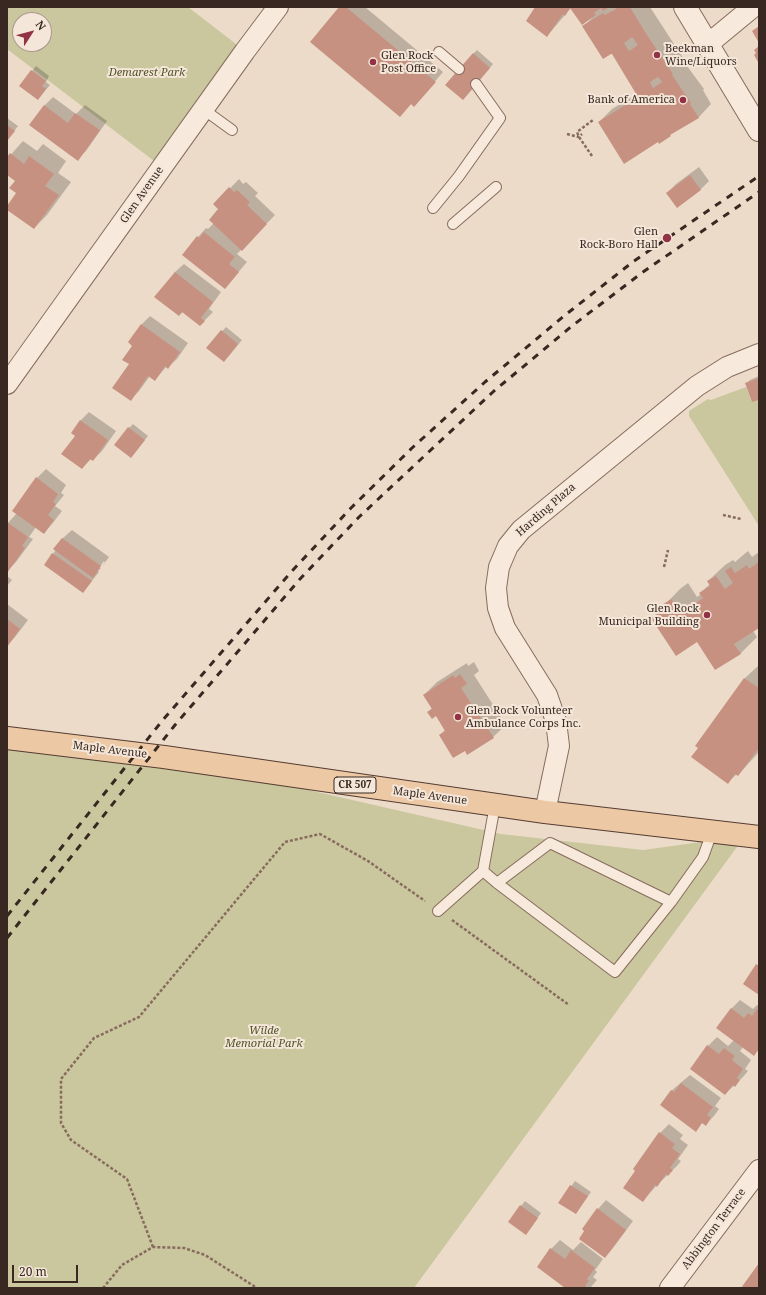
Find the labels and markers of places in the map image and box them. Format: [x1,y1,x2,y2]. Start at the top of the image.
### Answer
place label: Beekman Wine/Liquors [665,42,737,68]
place label: Glen Rock Post Office [381,49,436,75]
marker: Beekman Wine/Liquors [652,50,662,60]
marker: Glen Rock Post Office [368,57,378,67]
place label: Bank of America [588,93,675,107]
marker: Bank of America [678,95,688,105]
place label: Glen Rock-Boro Hall [580,225,658,251]
marker: Glen Rock-Boro Hall [661,232,673,244]
place label: Glen Rock Municipal Building [599,602,699,628]
marker: Glen Rock Municipal Building [702,610,712,620]
place label: Glen Rock Volunteer Ambulance Corps Inc. [466,704,581,730]
marker: Glen Rock Volunteer Ambulance Corps Inc. [453,712,463,722]

